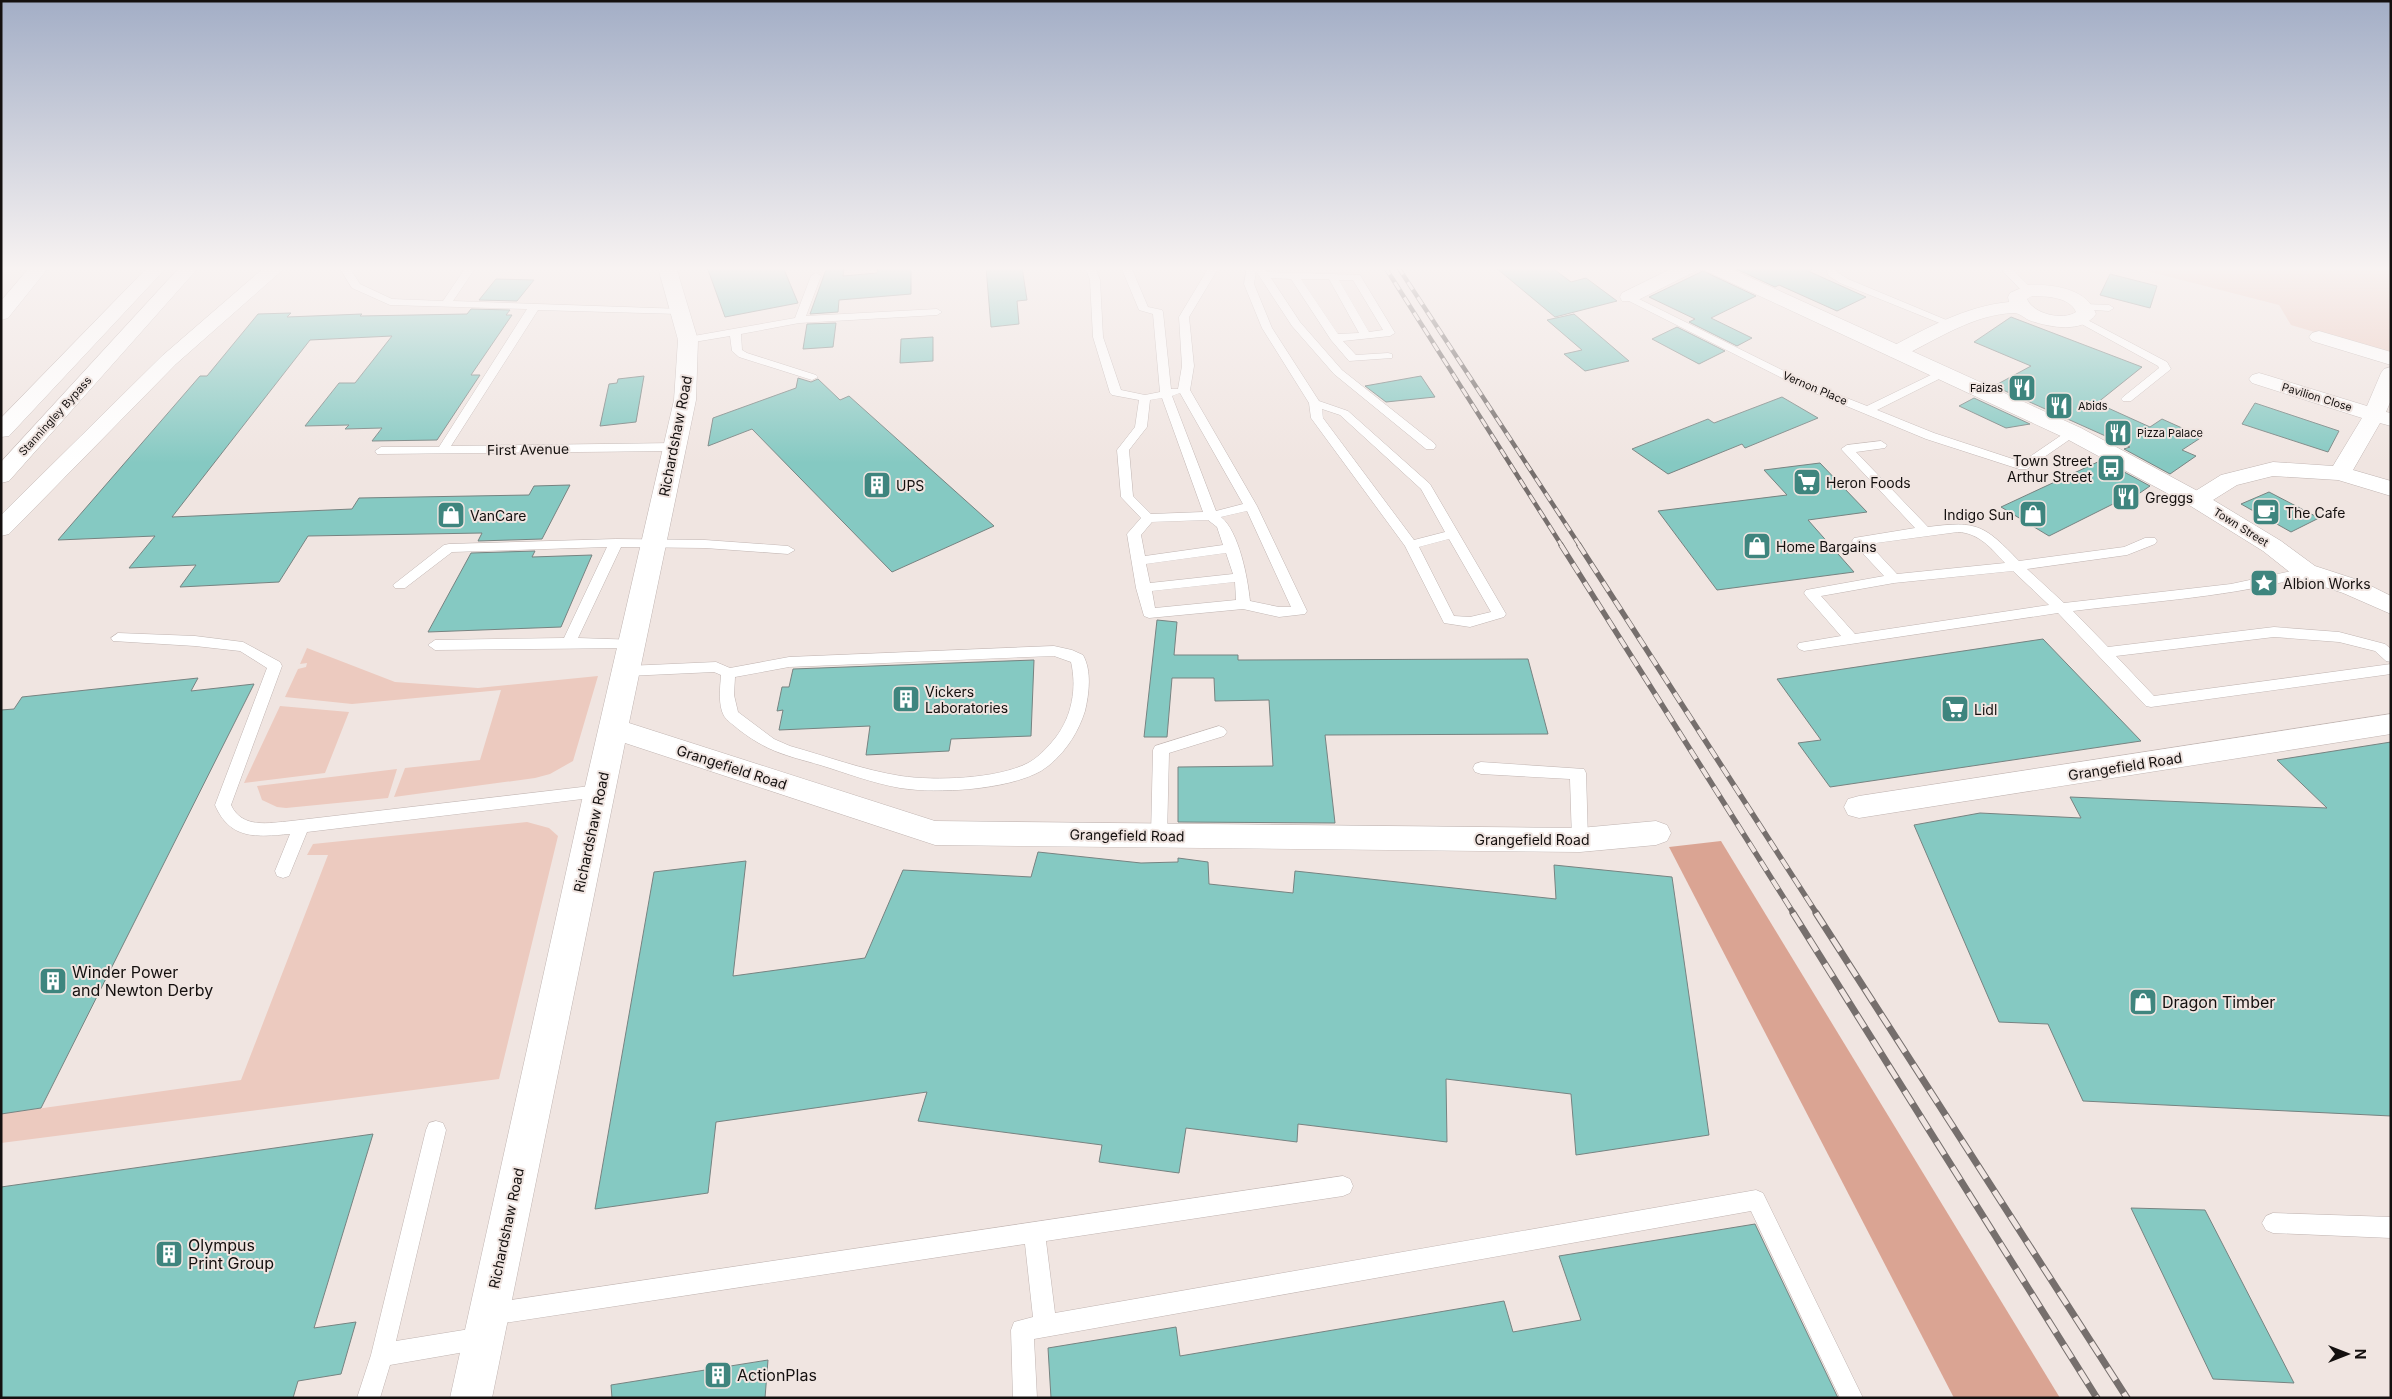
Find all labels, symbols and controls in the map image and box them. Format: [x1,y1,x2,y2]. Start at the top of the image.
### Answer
street label: Vernon Place [1781,368,1849,408]
street label: Stanningley Bypass [16,373,94,459]
restaurant icon: Faizas [2007,373,2037,403]
street label: Richardshaw Road [655,374,695,498]
street label: Pavilion Close [2280,380,2354,414]
place label: Faizas [1970,381,2003,395]
restaurant icon: Abids [2044,391,2074,421]
place label: Abids [2078,399,2108,413]
restaurant icon: Pizza Palace [2103,418,2133,448]
place label: Pizza Palace [2137,426,2203,440]
street label: First Avenue [487,440,569,458]
place label: Town Street Arthur Street [2007,452,2092,485]
bus stop icon: Town Street Arthur Street [2096,453,2126,483]
supermarket icon: Heron Foods [1792,467,1822,497]
building icon: UPS [862,470,892,500]
place label: Heron Foods [1826,474,1911,491]
place label: UPS [896,477,924,494]
restaurant icon: Greggs [2111,482,2141,512]
place label: Greggs [2145,489,2193,506]
cafe icon: The Cafe [2251,497,2281,527]
shop icon: Indigo Sun [2018,499,2048,529]
shop icon: VanCare [436,500,466,530]
place label: The Cafe [2285,504,2345,521]
street label: Town Street [2211,505,2271,550]
place label: Indigo Sun [1944,506,2014,523]
place label: VanCare [470,507,526,524]
shop icon: Home Bargains [1742,531,1772,561]
place label: Home Bargains [1776,538,1877,555]
place icon: Albion Works [2249,568,2279,598]
place label: Albion Works [2283,575,2371,592]
place label: Vickers Laboratories [925,683,1008,716]
building icon: Vickers Laboratories [891,684,921,714]
supermarket icon: Lidl [1940,694,1970,724]
place label: Lidl [1974,701,1997,718]
street label: Grangefield Road [675,741,789,793]
street label: Grangefield Road [2067,749,2183,783]
street label: Richardshaw Road [570,770,612,894]
street label: Grangefield Road [1069,825,1185,845]
street label: Grangefield Road [1474,831,1590,848]
place label: Winder Power and Newton Derby [72,962,213,1000]
building icon: Winder Power and Newton Derby [38,966,68,996]
shop icon: Dragon Timber [2128,987,2158,1017]
place label: Dragon Timber [2162,992,2275,1012]
street label: Richardshaw Road [485,1166,527,1290]
place label: Olympus Print Group [188,1235,274,1273]
building icon: Olympus Print Group [154,1239,184,1269]
north arrow [2322,1329,2372,1379]
text: N [2352,1349,2369,1359]
building icon: ActionPlas [703,1360,733,1390]
place label: ActionPlas [737,1365,817,1385]

